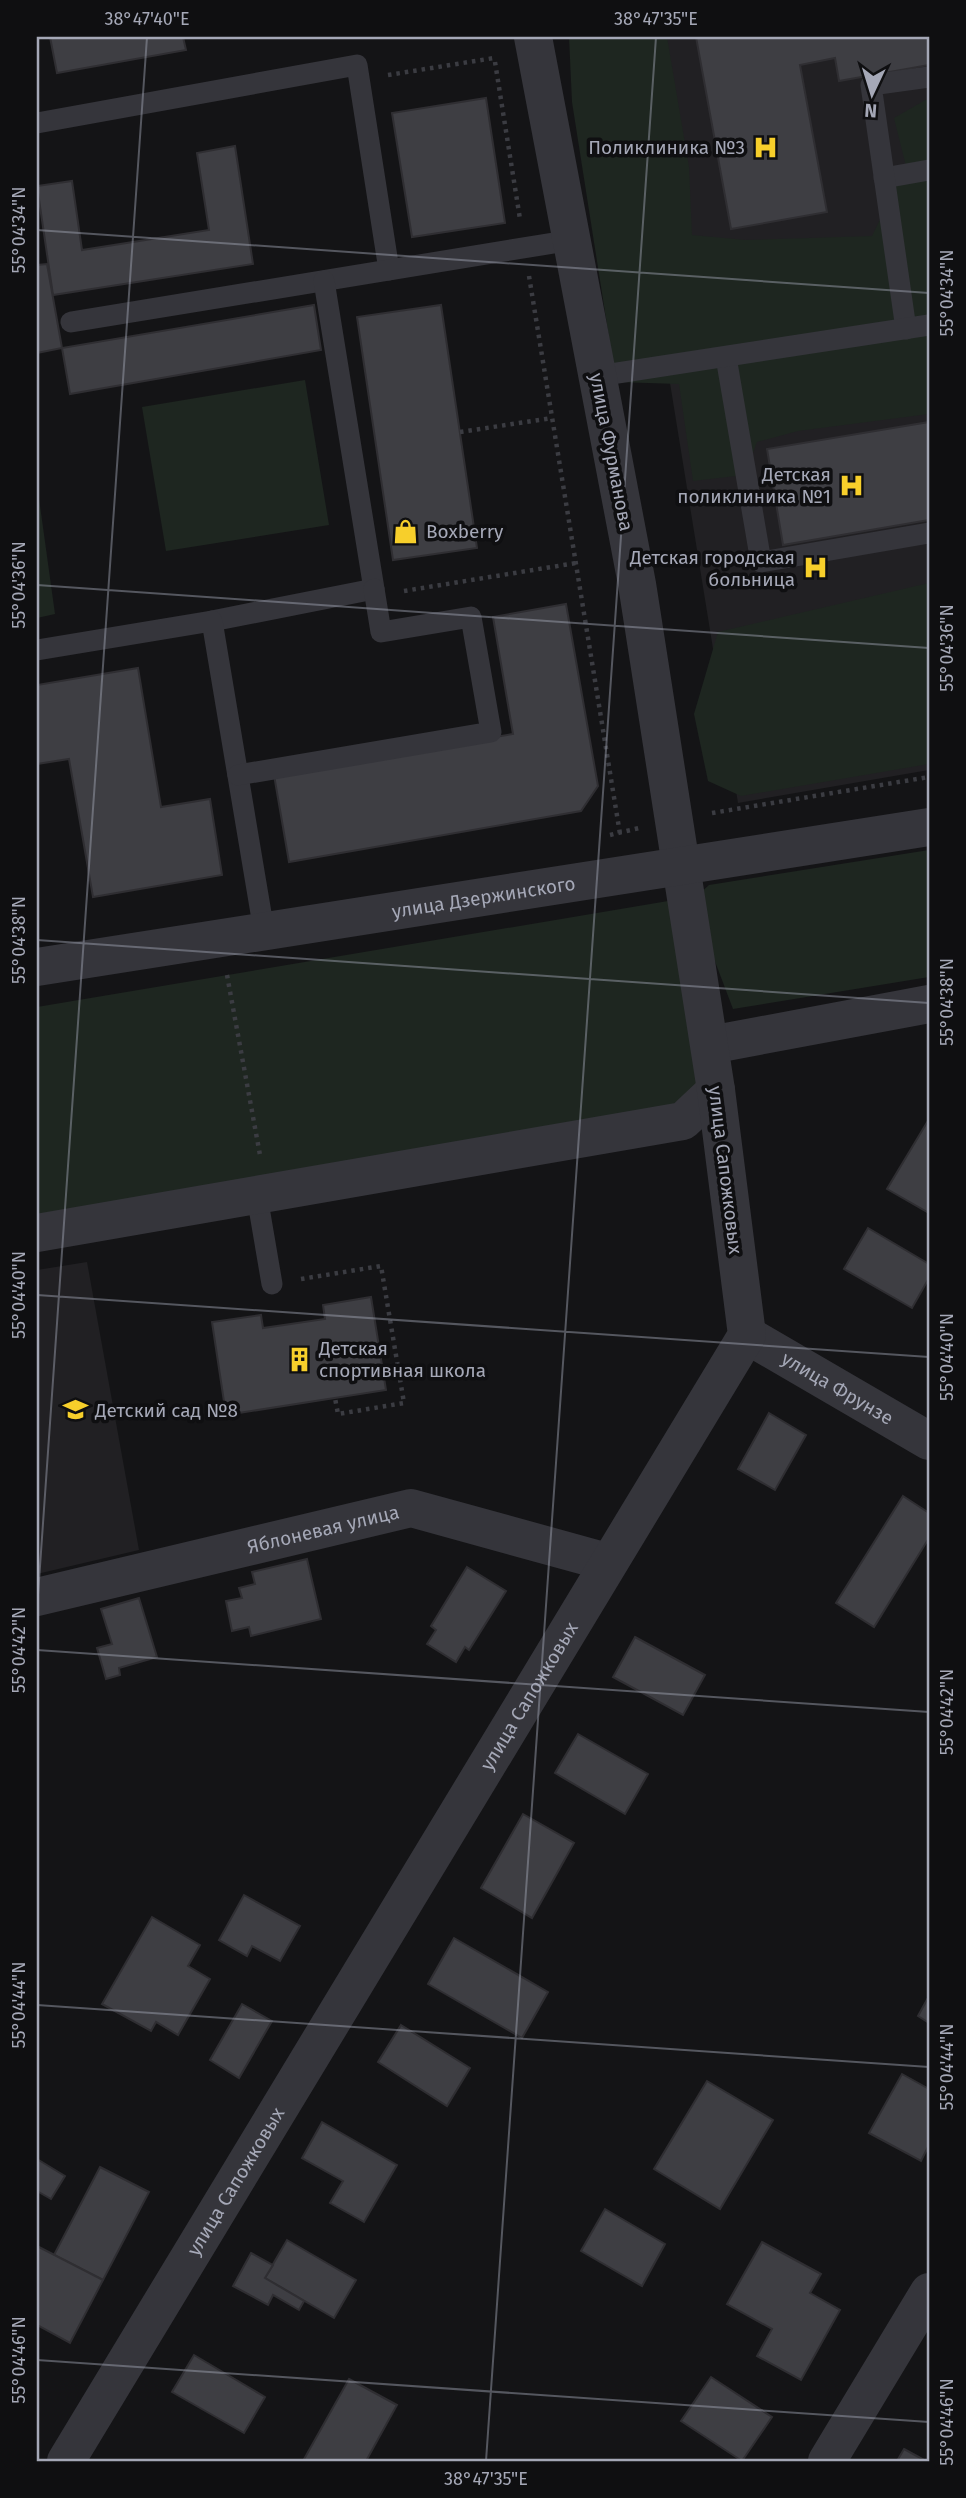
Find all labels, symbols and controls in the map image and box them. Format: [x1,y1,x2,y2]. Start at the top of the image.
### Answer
text: 38°47'40"E [104,8,190,30]
text: 38°47'35"E [614,8,698,30]
north arrow [836,60,906,130]
text: N [864,99,878,122]
hospital icon: Поликлиника №3 [751,133,779,161]
place label: Поликлиника №3 [588,136,745,159]
text: 55°04'34"N [8,187,30,273]
text: 55°04'34"N [936,250,958,336]
street label: улица Фурманова [585,371,638,533]
place label: Детская поликлиника №1 [677,463,831,508]
hospital icon: Детская поликлиника №1 [837,471,865,499]
shop icon: Boxberry [392,517,420,545]
place label: Boxberry [426,520,504,543]
text: 55°04'36"N [8,541,30,629]
place label: Детская городская больница [629,546,795,591]
hospital icon: Детская городская больница [801,554,829,582]
text: 55°04'36"N [936,604,958,692]
street label: улица Дзержинского [390,872,577,923]
text: 55°04'38"N [8,896,30,984]
text: 55°04'38"N [936,958,958,1046]
street label: улица Сапожковых [704,1085,747,1256]
text: 55°04'40"N [8,1251,30,1339]
text: 55°04'40"N [936,1313,958,1401]
place label: Детская спортивная школа [318,1337,486,1382]
building icon: Детская спортивная школа [285,1345,313,1373]
street label: улица Фрунзе [778,1347,897,1430]
school or university icon: Детский сад №8 [61,1396,89,1424]
place label: Детский сад №8 [94,1399,238,1422]
street label: Яблоневая улица [245,1500,401,1559]
text: 55°04'42"N [8,1607,30,1693]
street label: улица Сапожковых [475,1617,583,1775]
text: 55°04'42"N [936,1669,958,1755]
text: 55°04'44"N [8,1962,30,2048]
text: 55°04'44"N [936,2024,958,2110]
street label: улица Сапожковых [182,2102,290,2260]
text: 55°04'46"N [8,2316,30,2404]
text: 55°04'46"N [936,2378,958,2466]
text: 38°47'35"E [444,2468,528,2490]

